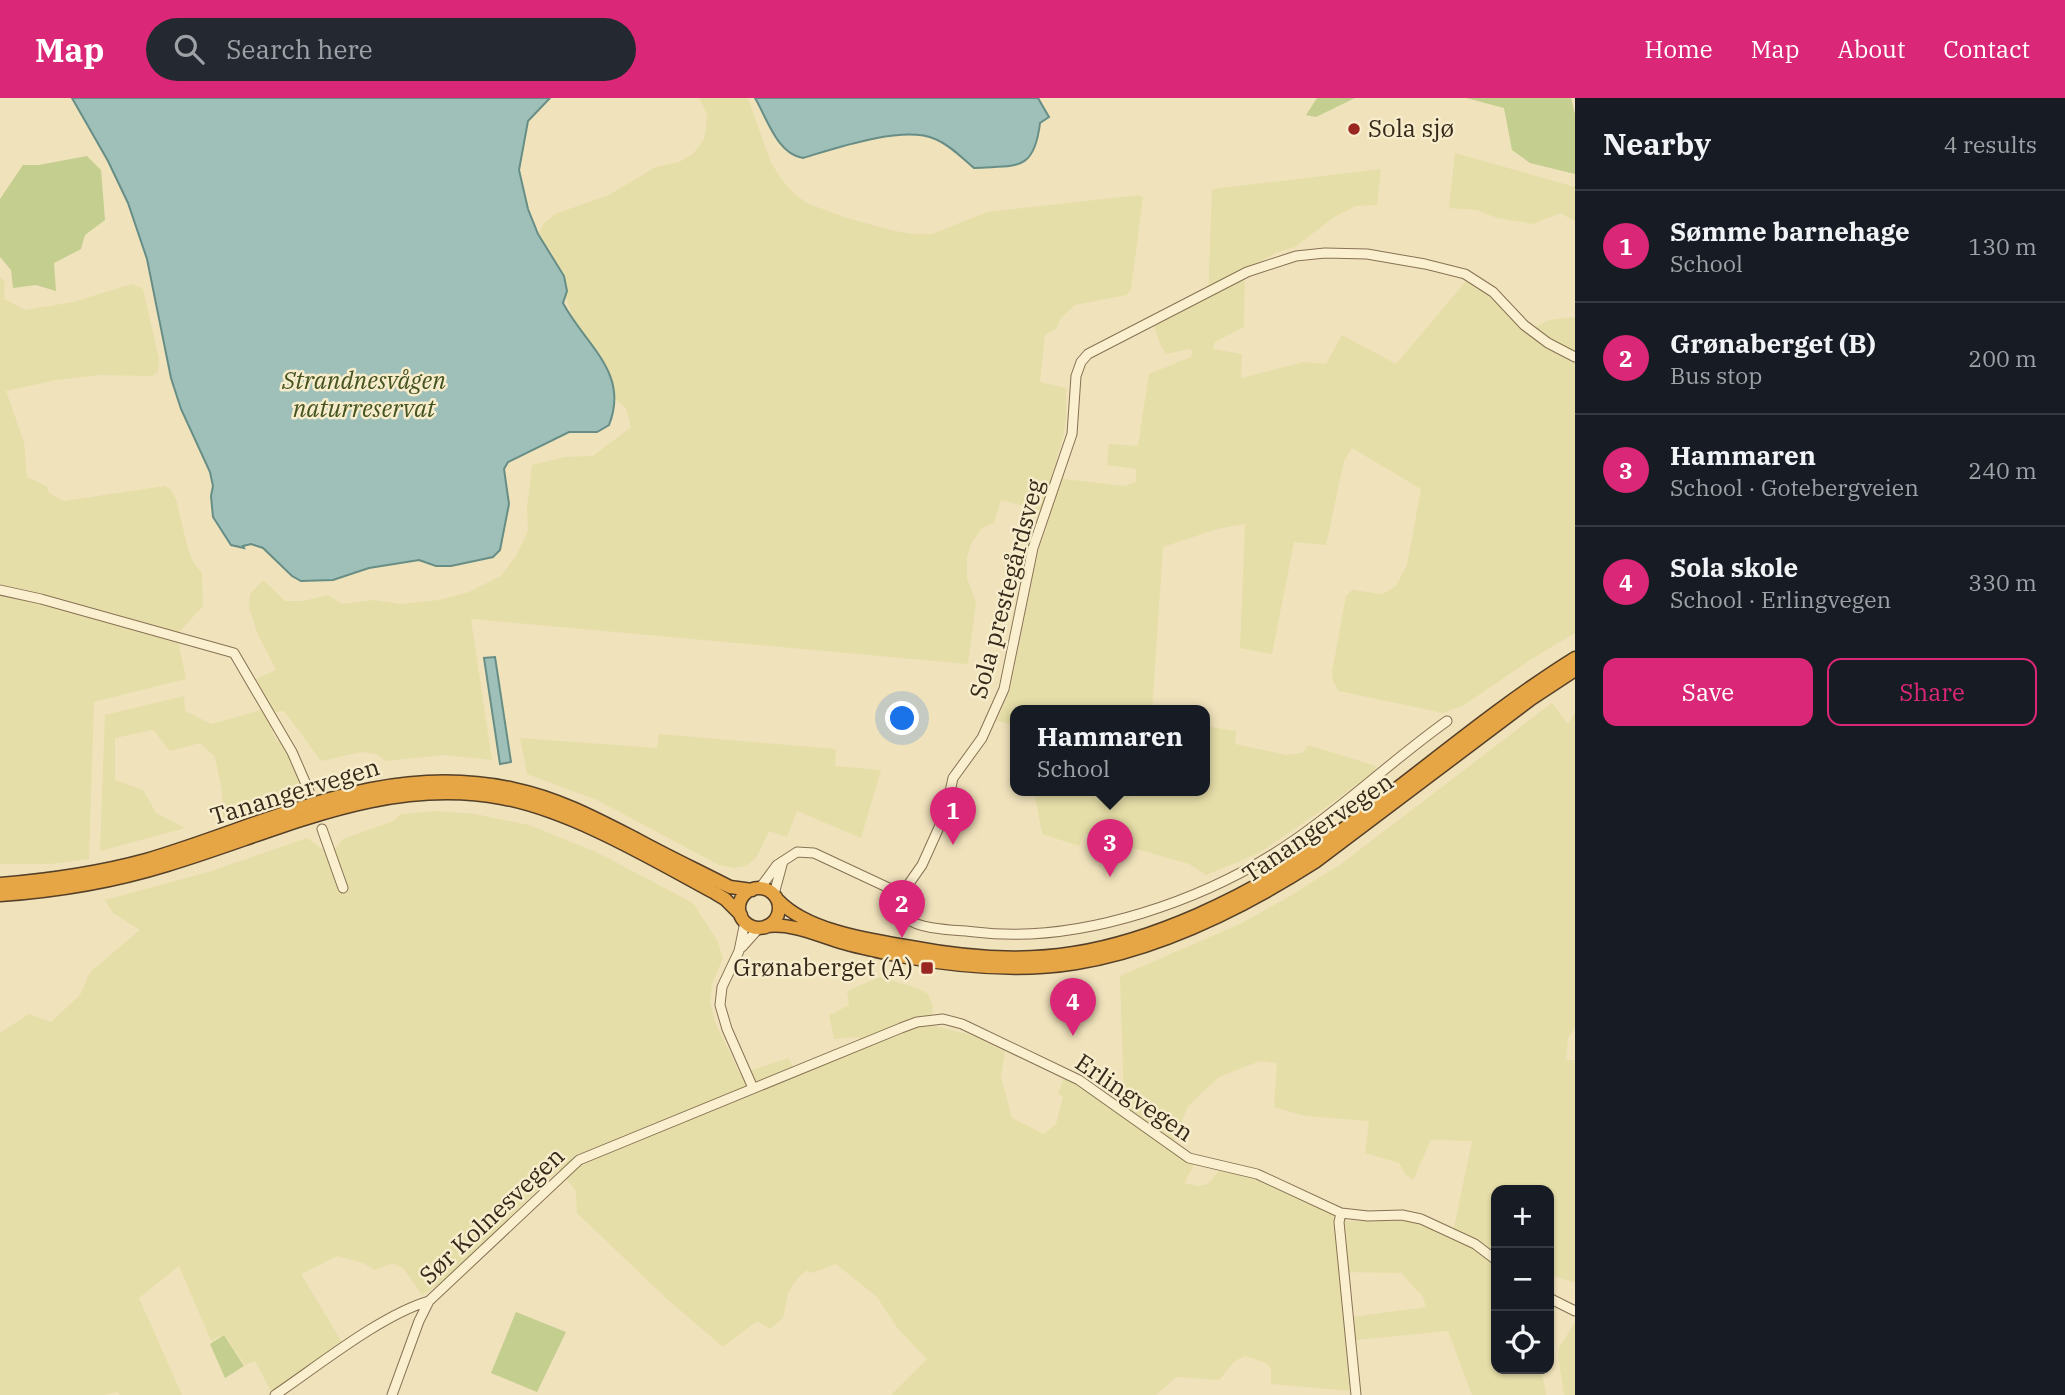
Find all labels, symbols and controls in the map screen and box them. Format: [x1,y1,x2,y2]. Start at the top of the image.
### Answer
search box [146,18,636,81]
text: Map [35,28,104,71]
icon: search [170,30,208,68]
text: Search here [226,32,373,66]
text: Home [1645,33,1713,65]
text: Map [1751,33,1799,65]
text: About [1837,33,1905,65]
text: Contact [1943,33,2030,65]
place label: Sola sjø [1368,112,1454,144]
marker: Sola sjø [1346,121,1362,137]
text: Nearby [1603,124,1711,163]
text: 4 results [1944,129,2037,159]
text: Sømme barnehage [1670,214,1910,248]
text: 1 [1619,231,1633,261]
text: 130 m [1968,231,2037,261]
text: School [1670,248,1743,278]
text: Grønaberget (B) [1670,326,1876,360]
text: 2 [1619,343,1633,373]
text: 200 m [1968,343,2037,373]
text: Bus stop [1670,360,1762,390]
park label: Strandnesvågen naturreservat [281,364,446,424]
text: Hammaren [1670,438,1816,472]
text: 3 [1619,455,1633,485]
text: 240 m [1968,455,2037,485]
text: School · Gotebergveien [1670,472,1919,502]
street label: Sola prestegårdsveg [961,475,1051,702]
text: Sola skole [1670,550,1798,584]
text: 4 [1619,567,1633,597]
text: 330 m [1968,567,2037,597]
text: School · Erlingvegen [1670,584,1891,614]
button: Save [1603,658,1813,726]
button: Share [1827,658,2037,726]
your location [885,701,919,735]
popup [1010,705,1210,796]
text: Hammaren [1037,719,1183,753]
street label: Tanangervegen [206,750,383,832]
text: School [1037,753,1110,783]
street label: Tanangervegen [1236,765,1399,889]
pin: 1 [930,787,976,845]
pin: 3 [1087,819,1133,877]
pin: 2 [879,880,925,938]
place label: Grønaberget (A) [733,951,913,983]
marker: Grønaberget (A) [919,960,935,976]
pin: 4 [1050,978,1096,1036]
street label: Erlingvegen [1069,1046,1200,1148]
street label: Sør Kolnesvegen [412,1140,571,1291]
map controls [1491,1185,1554,1374]
button: + [1491,1185,1554,1248]
button: − [1491,1248,1554,1311]
button: locate [1491,1311,1554,1374]

